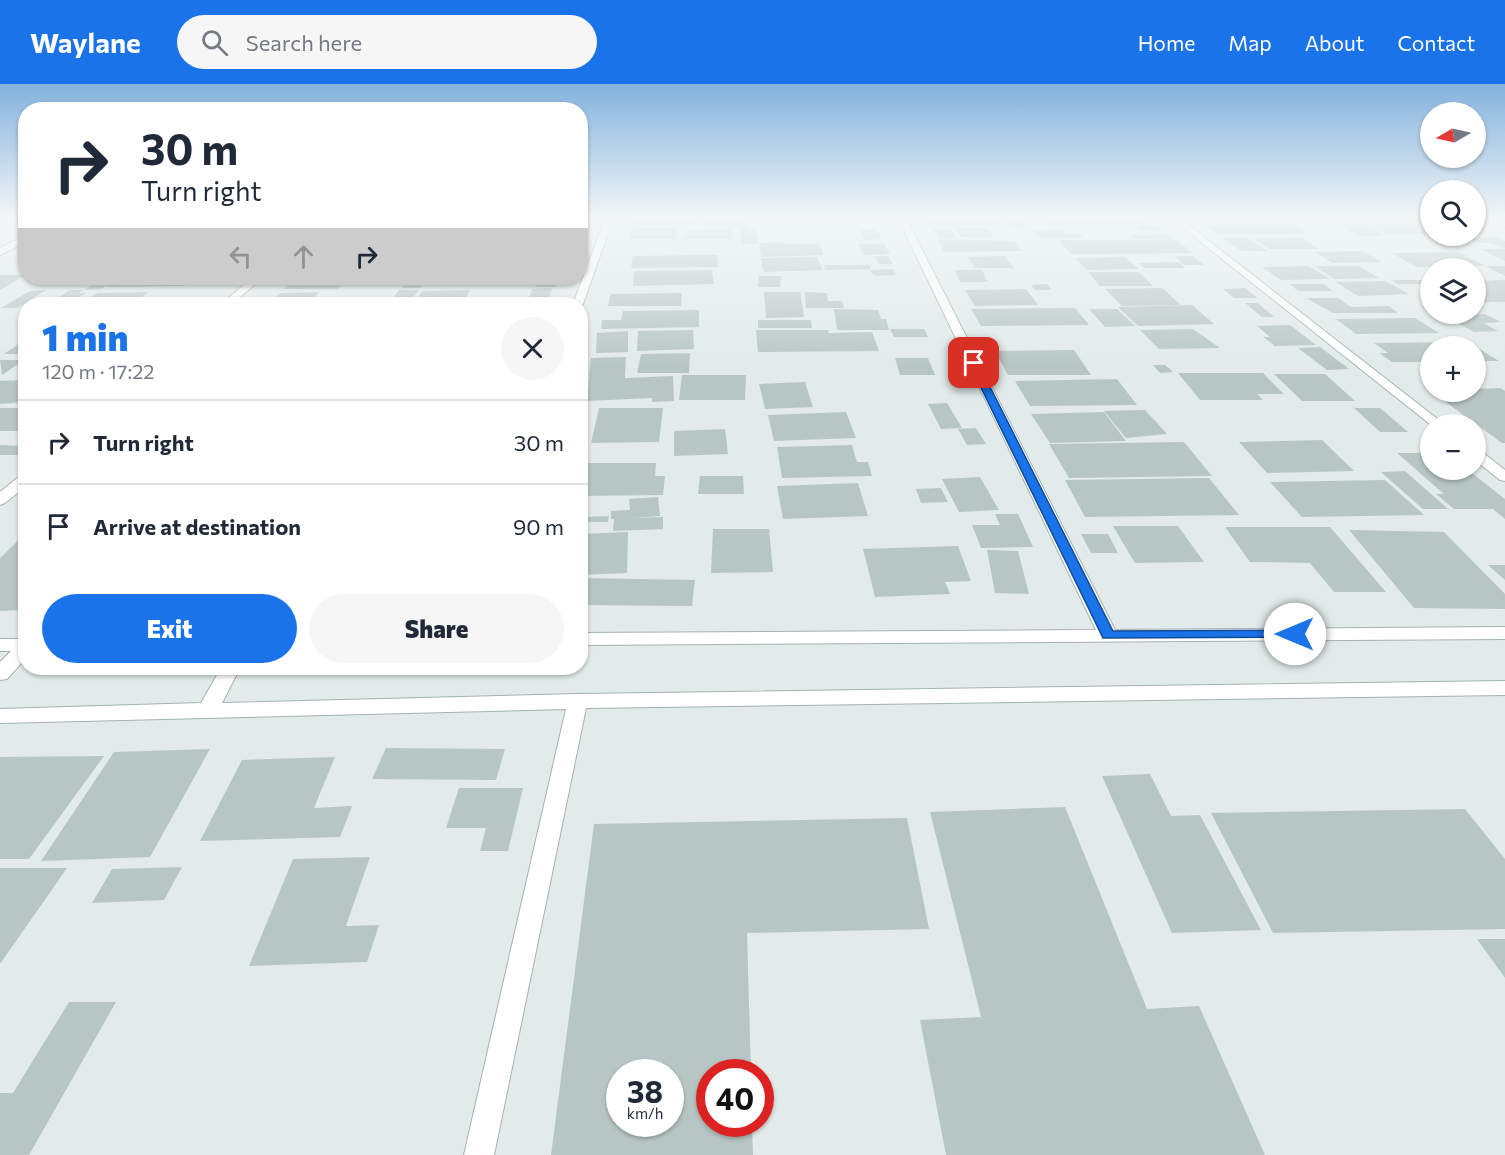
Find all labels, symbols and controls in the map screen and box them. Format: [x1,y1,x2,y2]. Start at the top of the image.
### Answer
search box [177,15,597,69]
text: Waylane [30,25,141,59]
icon: search [198,26,231,59]
text: Search here [246,29,362,56]
text: Home [1138,30,1195,55]
text: Map [1228,30,1272,55]
text: About [1305,30,1364,55]
text: Contact [1397,30,1475,55]
north arrow [1420,102,1486,168]
map controls [1420,102,1486,480]
text: 30 m [141,122,238,174]
icon: right [42,126,120,204]
text: Turn right [141,174,261,207]
button: search [1420,180,1486,246]
icon: left [224,240,257,273]
icon: ahead [287,240,320,273]
icon: right [350,240,383,273]
button: layers [1420,258,1486,324]
text: 1 min [42,314,128,358]
button: close [501,317,564,380]
button: + [1420,336,1486,402]
pin [948,337,999,388]
icon: arrive [957,346,990,379]
text: 120 m · 17:22 [42,359,154,383]
button: − [1420,414,1486,480]
icon: right [42,426,75,459]
text: Turn right [93,429,194,456]
text: 30 m [514,429,564,456]
icon: arrive [42,510,75,543]
text: Arrive at destination [93,513,301,540]
text: 90 m [513,513,564,540]
button: Exit [42,594,297,663]
button: Share [309,594,564,663]
position arrow [1263,602,1327,666]
speed limit sign: 40 [696,1059,774,1137]
text: 38 [627,1072,663,1109]
text: km/h [627,1104,663,1122]

